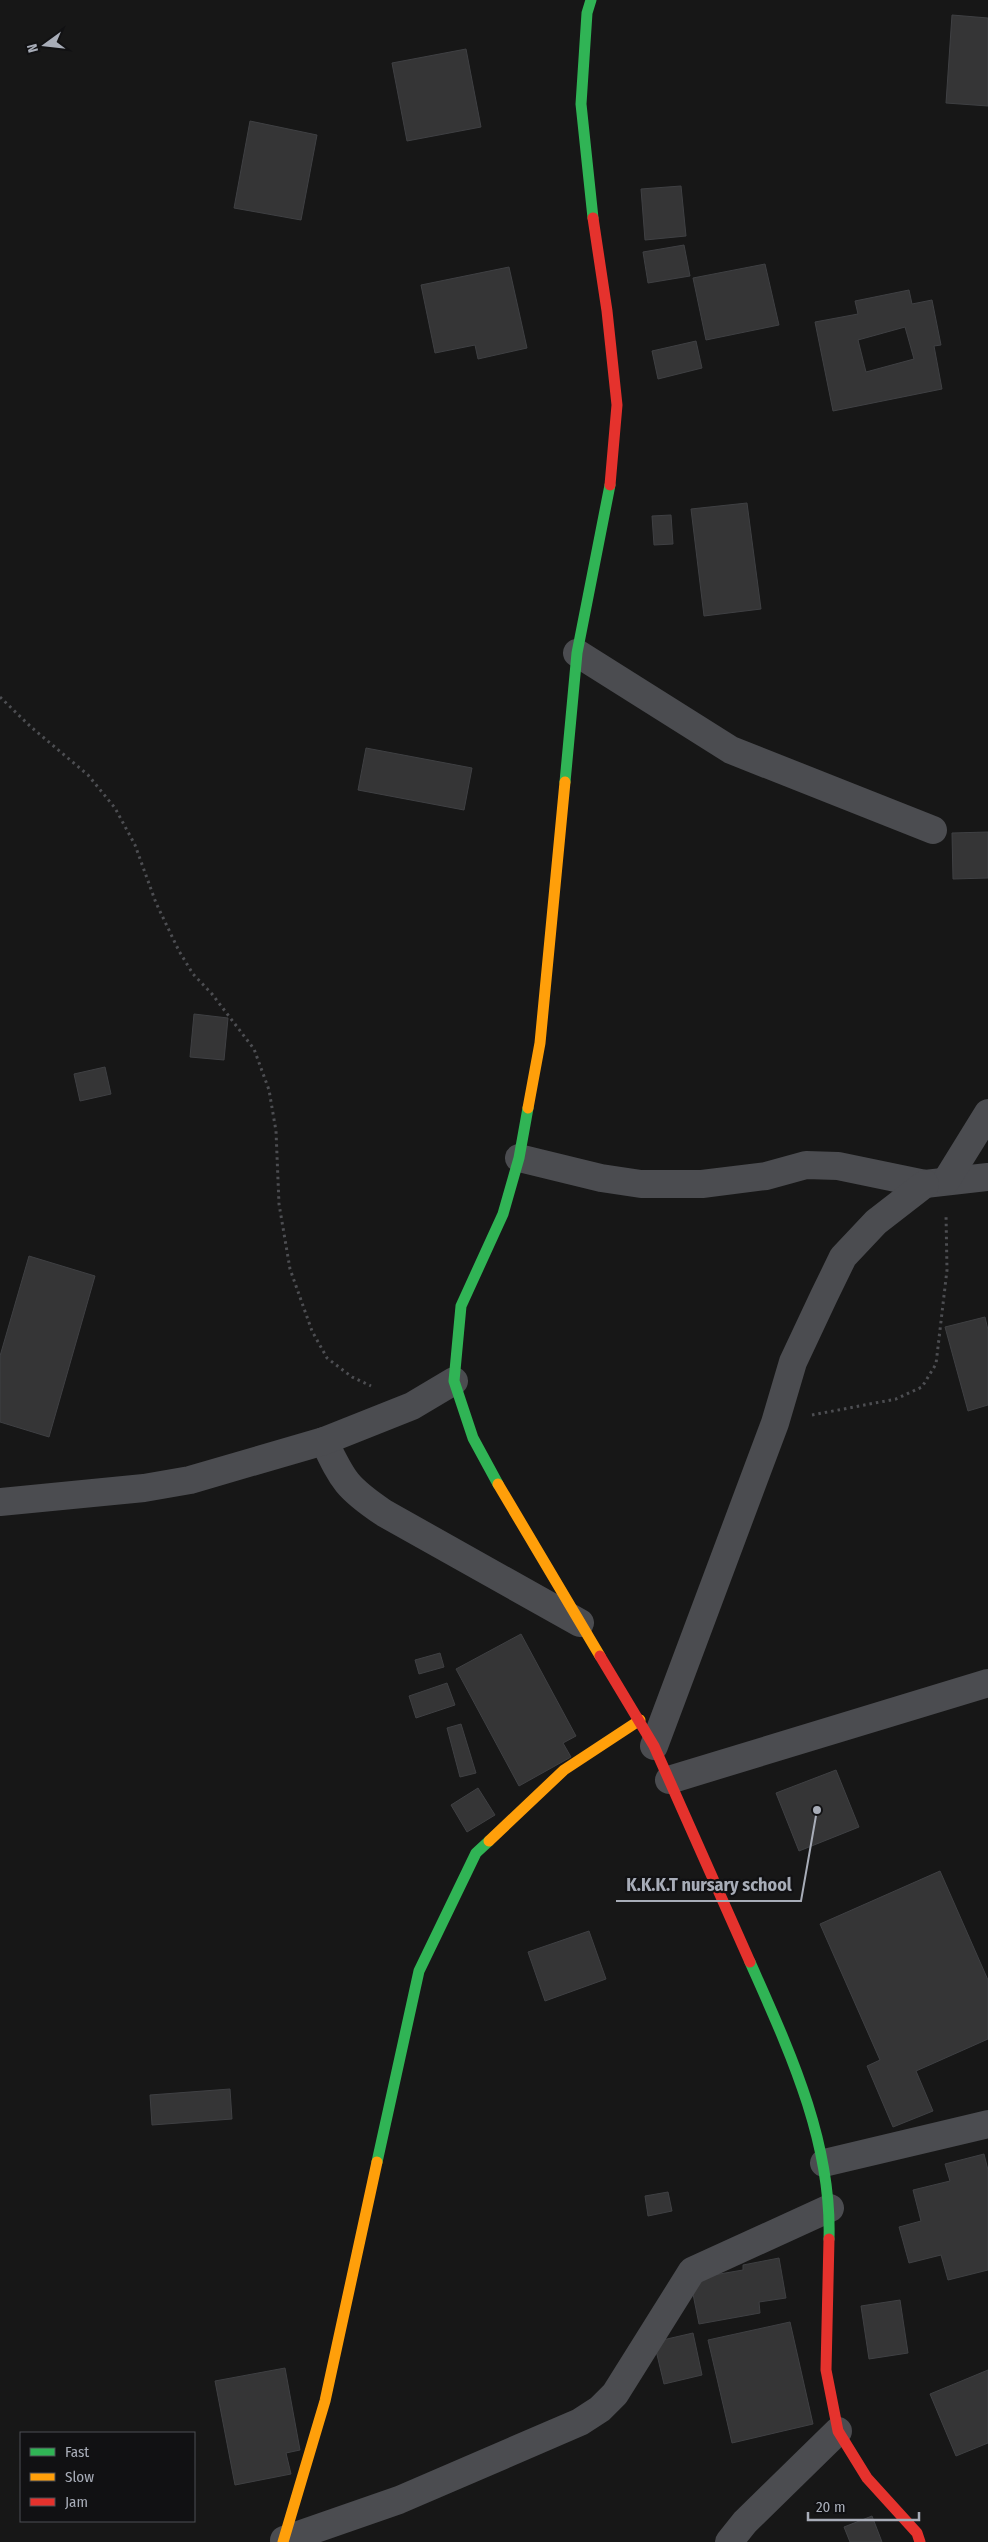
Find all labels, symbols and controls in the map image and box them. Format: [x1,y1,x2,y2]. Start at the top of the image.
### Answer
north arrow [20,20,70,70]
text: N [24,42,42,54]
callout: K.K.K.T nursary school [616,1868,801,1901]
text: K.K.K.T nursary school [626,1874,792,1896]
legend [20,2432,195,2522]
text: Fast [65,2443,89,2461]
text: Slow [65,2468,94,2486]
scale bar [808,2490,919,2522]
text: Jam [65,2493,88,2511]
text: 20 m [816,2498,846,2516]

